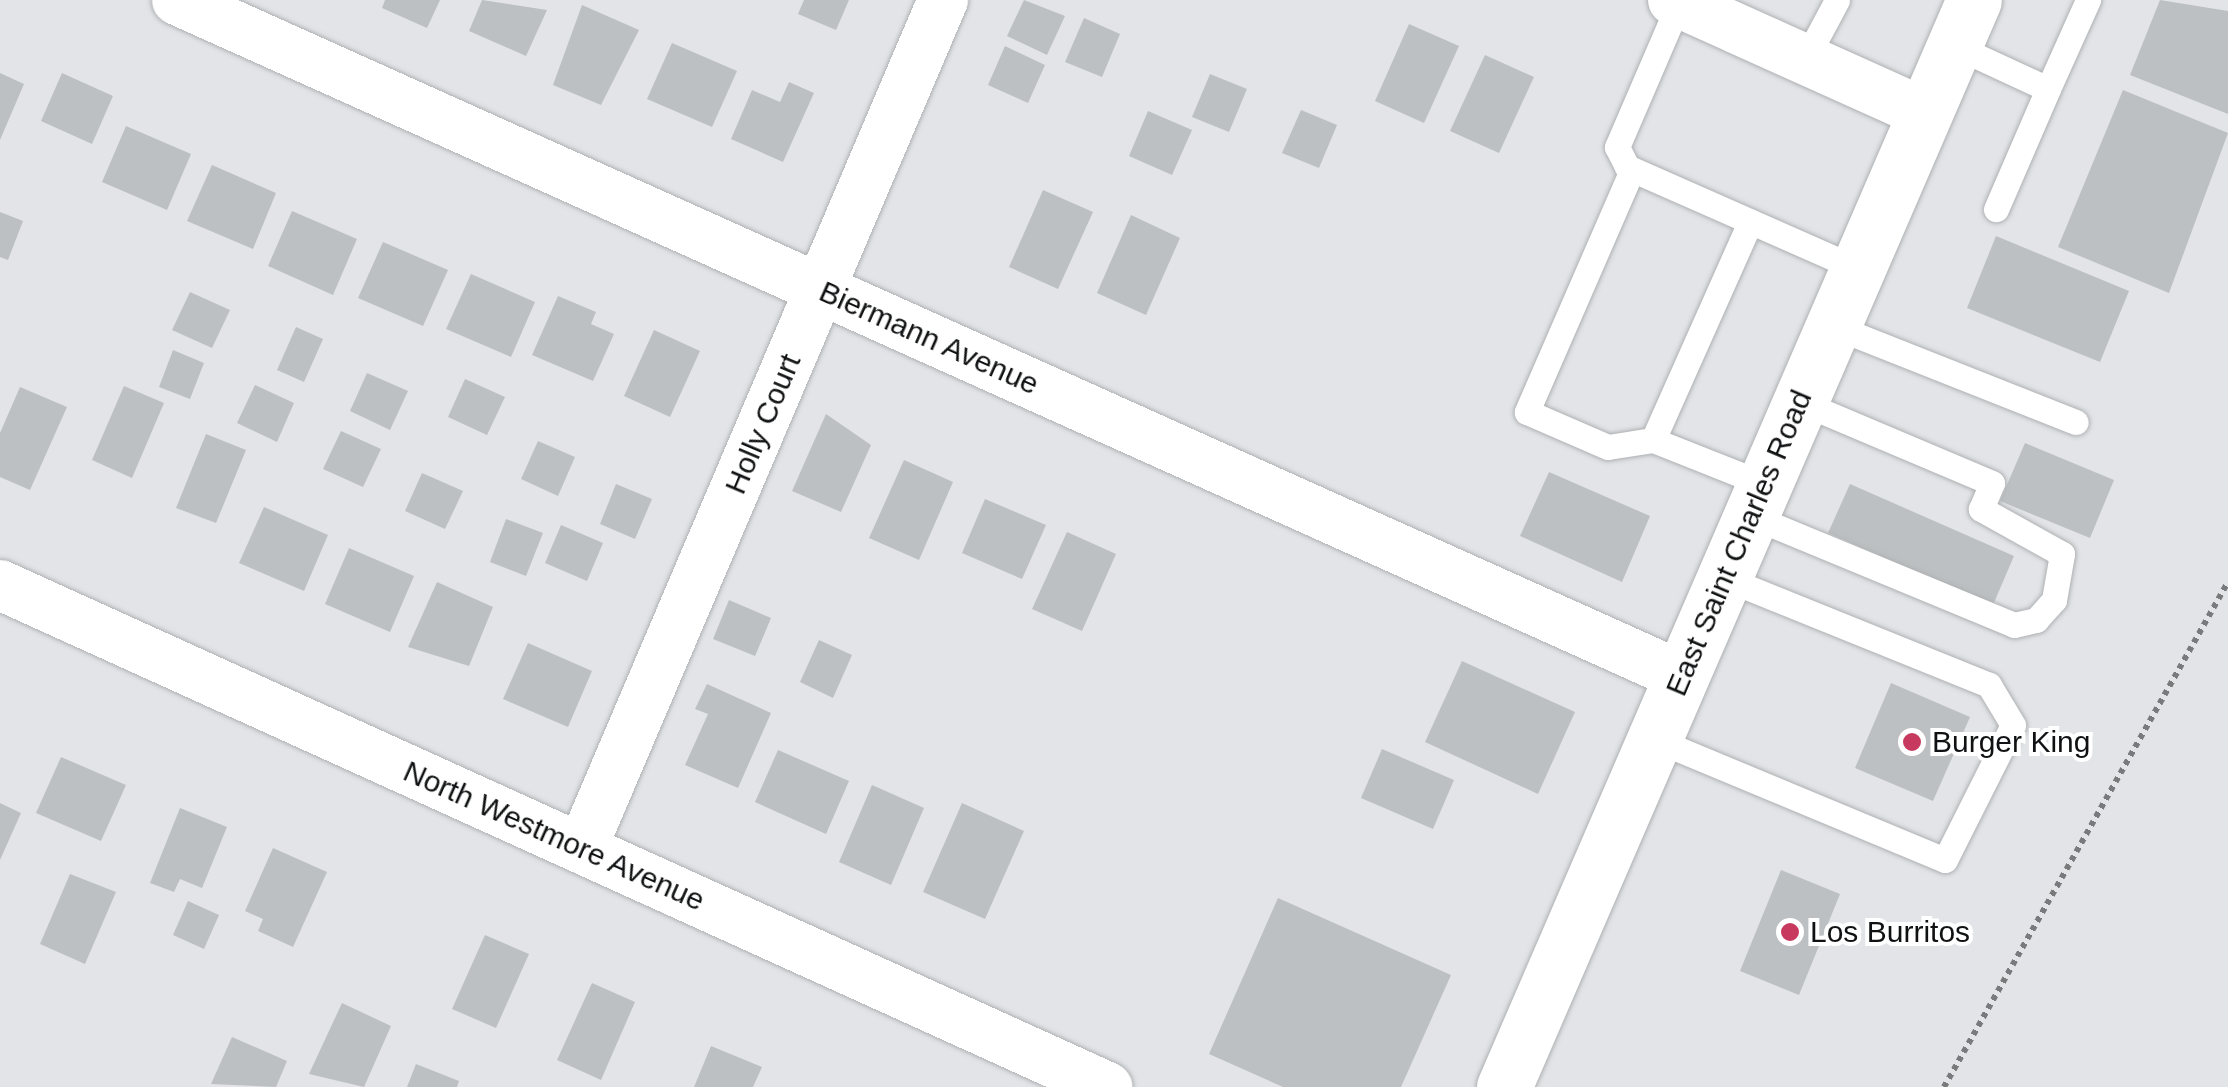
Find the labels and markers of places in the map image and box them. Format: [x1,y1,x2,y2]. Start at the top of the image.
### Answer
place label: Burger King [1932,724,2090,760]
marker: Burger King [1901,731,1923,753]
place label: Los Burritos [1810,914,1970,950]
marker: Los Burritos [1779,921,1801,943]

